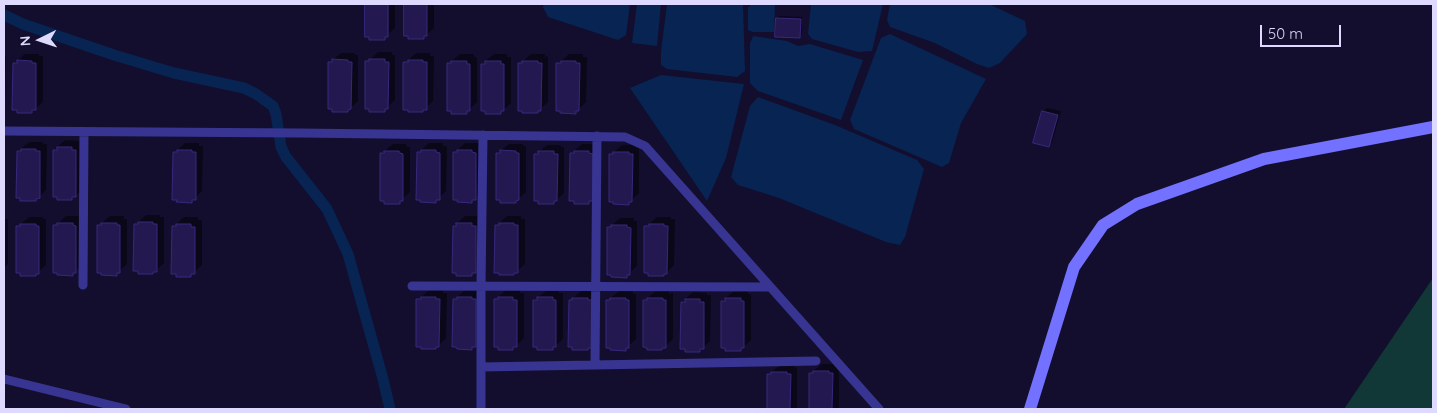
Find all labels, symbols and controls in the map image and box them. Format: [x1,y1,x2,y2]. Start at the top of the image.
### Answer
north arrow [15,15,65,65]
scale bar [1262,15,1343,47]
text: 50 m [1268,24,1303,43]
text: N [16,35,34,47]

